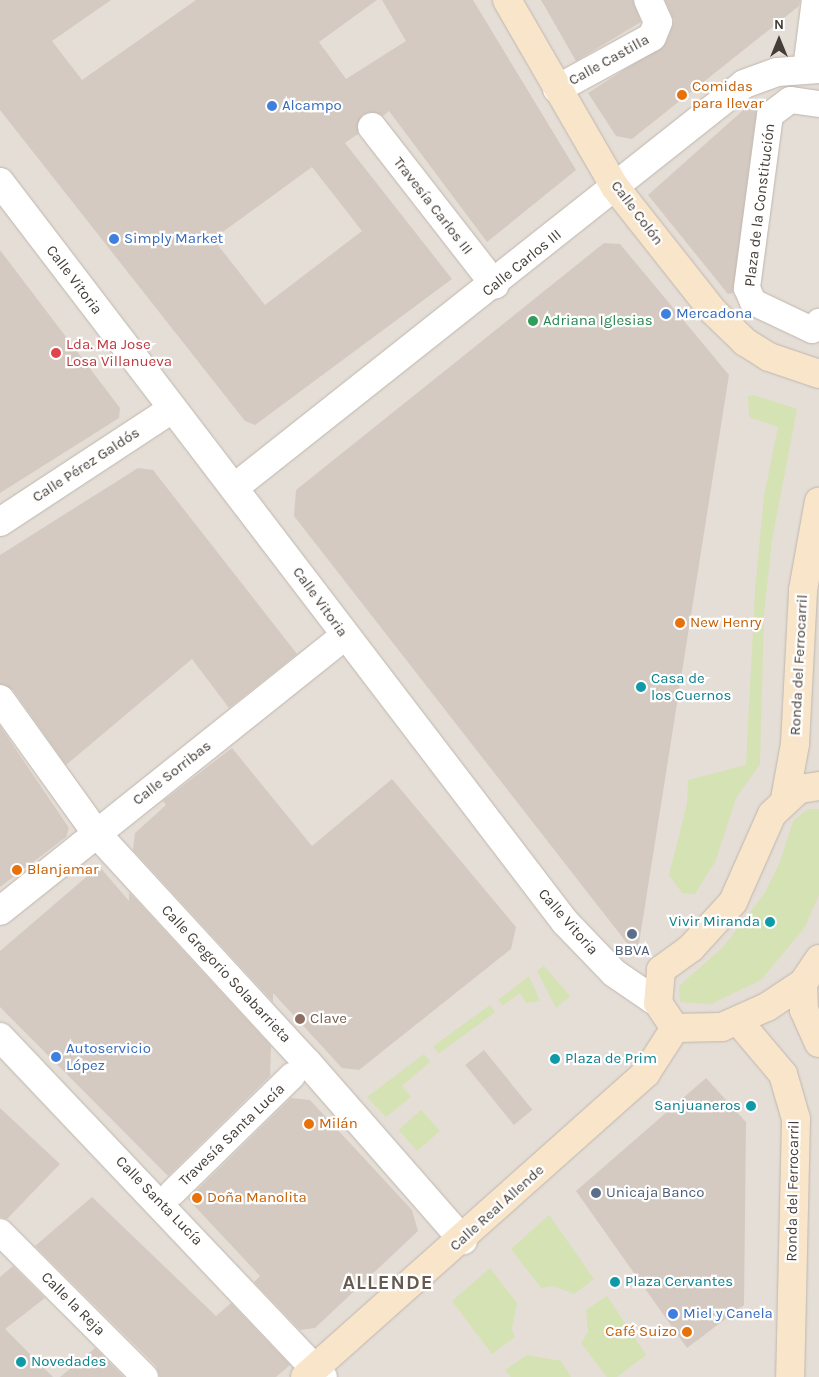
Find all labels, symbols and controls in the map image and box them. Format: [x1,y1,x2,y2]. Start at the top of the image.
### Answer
north arrow [754,15,804,65]
text: N [774,16,784,33]
street label: Calle Castilla [566,31,652,89]
place label: Comidas para llevar [692,77,764,112]
marker: Comidas para llevar [676,89,688,101]
place label: Alcampo [282,97,342,115]
marker: Alcampo [266,100,278,112]
street label: Plaza de la Constitución [741,122,779,288]
street label: Travesía Carlos III [389,154,477,258]
street label: Calle Colón [607,177,667,249]
street label: Calle Carlos III [479,226,565,300]
place label: Simply Market [124,230,223,248]
marker: Simply Market [108,233,120,245]
street label: Calle Vitoria [42,242,106,318]
place label: Mercadona [676,305,752,323]
marker: Mercadona [660,308,672,320]
place label: Adriana Iglesias [543,312,653,330]
marker: Adriana Iglesias [527,315,539,327]
place label: Lda. Mª Jose Losa Villanueva [66,335,172,370]
marker: Lda. Mª Jose Losa Villanueva [50,347,62,359]
street label: Calle Pérez Galdós [29,424,143,506]
street label: Calle Vitoria [289,564,351,640]
street label: Ronda del Ferrocarril [786,594,812,736]
place label: New Henry [690,614,762,632]
marker: New Henry [674,617,686,629]
place label: Casa de los Cuernos [651,669,731,704]
marker: Casa de los Cuernos [635,681,647,693]
street label: Calle Sorribas [129,737,215,809]
place label: Blanjamar [27,861,99,879]
marker: Blanjamar [11,864,23,876]
street label: Calle Vitoria [534,885,602,959]
street label: Calle Gregorio Solabarrieta [157,901,295,1047]
place label: Vivir Miranda [669,913,760,931]
marker: Vivir Miranda [764,916,776,928]
marker: BBVA [626,928,638,940]
place label: BBVA [614,942,650,960]
place label: Clave [310,1010,347,1028]
marker: Clave [294,1013,306,1025]
place label: Autoservicio López [66,1039,151,1074]
place label: Plaza de Prim [565,1050,657,1068]
marker: Autoservicio López [50,1051,62,1063]
marker: Plaza de Prim [549,1053,561,1065]
street label: Travesía Santa Lucía [175,1080,289,1190]
place label: Sanjuaneros [654,1097,741,1115]
marker: Sanjuaneros [745,1100,757,1112]
place label: Milán [319,1115,358,1133]
marker: Milán [303,1118,315,1130]
street label: Ronda del Ferrocarril [783,1120,803,1262]
street label: Calle Santa Lucía [112,1152,206,1250]
street label: Calle Real Allende [446,1161,548,1255]
place label: Unicaja Banco [606,1184,704,1202]
marker: Unicaja Banco [590,1187,602,1199]
place label: Doña Manolita [207,1189,307,1207]
marker: Doña Manolita [191,1192,203,1204]
street label: Calle la Reja [37,1268,109,1340]
district label: ALLENDE [342,1270,434,1294]
place label: Plaza Cervantes [625,1273,733,1291]
marker: Plaza Cervantes [609,1276,621,1288]
place label: Miel y Canela [683,1305,773,1323]
marker: Miel y Canela [667,1308,679,1320]
place label: Café Suizo [605,1323,677,1341]
marker: Café Suizo [681,1326,693,1338]
place label: Novedades [31,1353,106,1371]
marker: Novedades [15,1356,27,1368]

